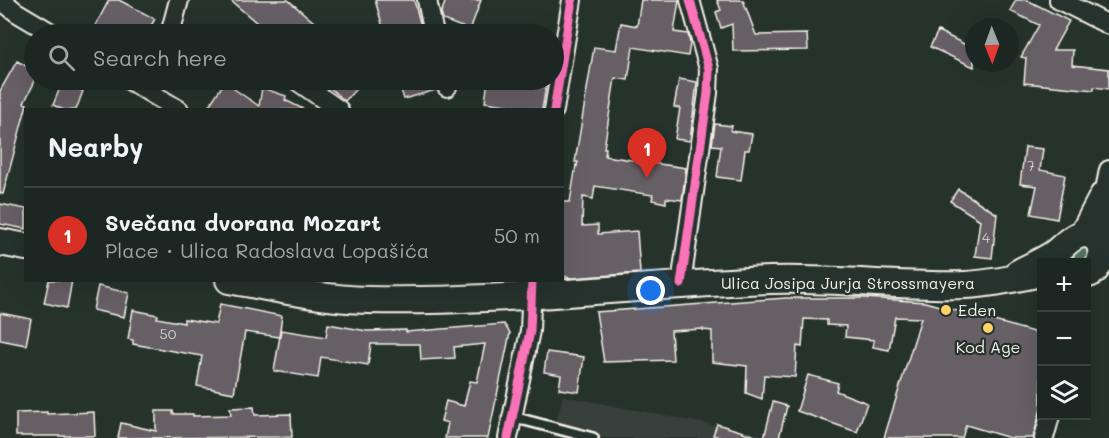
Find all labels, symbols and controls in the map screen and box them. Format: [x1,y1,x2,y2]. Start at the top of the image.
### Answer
north arrow [965,18,1019,72]
search box [24,24,564,90]
icon: search [45,41,78,74]
text: Search here [93,43,227,72]
pin: 1 [628,128,666,178]
text: Nearby [48,130,143,164]
house number: 7 [1027,156,1035,175]
text: Svečana dvorana Mozart [105,208,381,237]
text: 1 [63,222,72,248]
text: 50 m [494,222,540,248]
house number: 4 [982,228,991,247]
text: Place · Ulica Radoslava Lopašića [105,237,429,263]
map controls [1037,258,1091,420]
button: + [1037,258,1091,312]
street label: Ulica Josipa Jurja Strossmayera [721,272,975,293]
your location [636,276,665,305]
place label: Eden [958,299,996,320]
marker: Eden [939,303,953,317]
button: − [1037,312,1091,366]
marker: Kod Age [981,321,995,335]
house number: 50 [160,324,177,343]
place label: Kod Age [956,336,1020,357]
button: layers [1037,366,1091,420]

